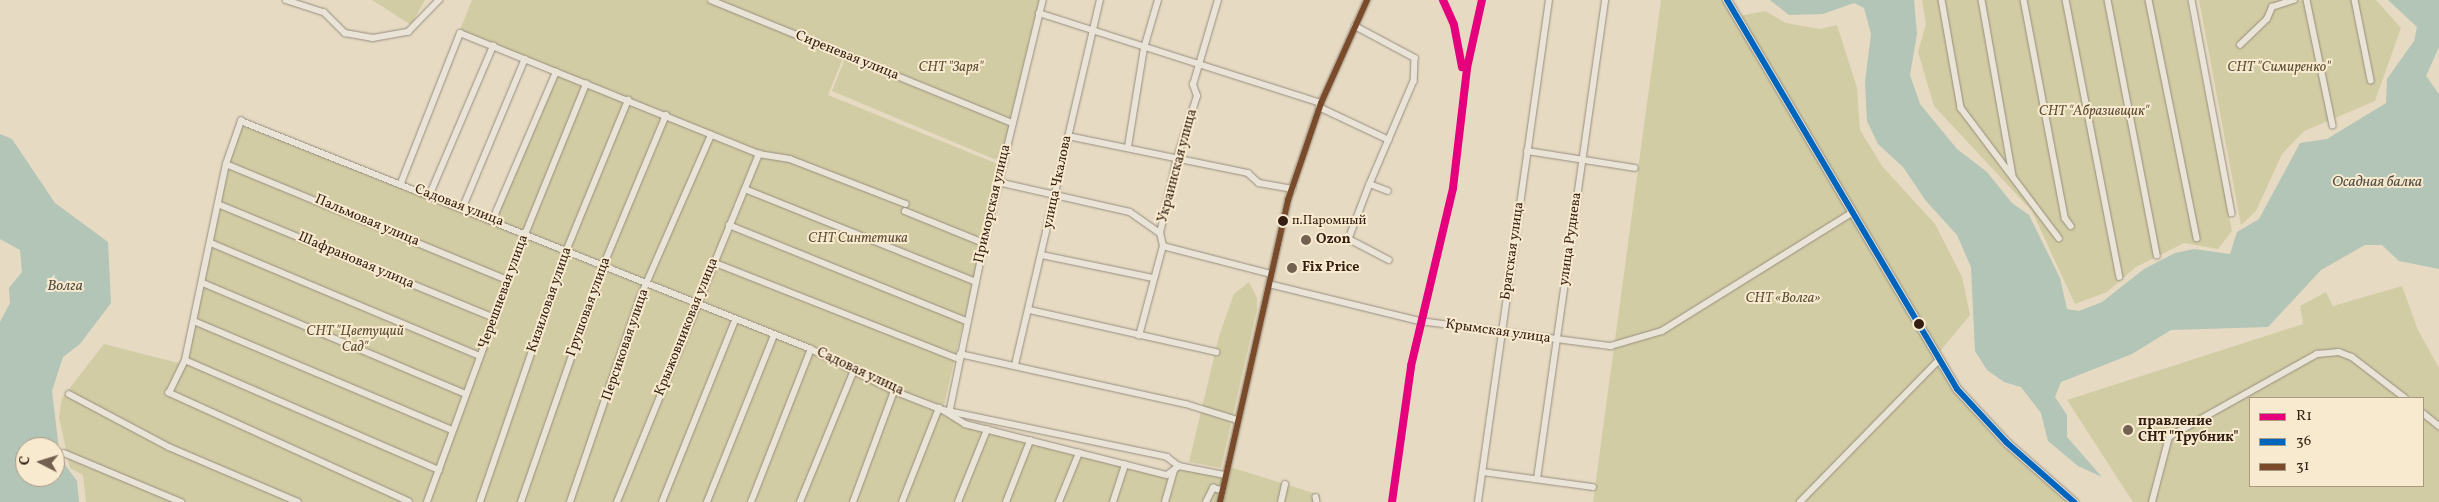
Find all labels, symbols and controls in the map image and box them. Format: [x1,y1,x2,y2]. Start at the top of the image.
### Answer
street label: Сиреневая улица [793,27,901,85]
park label: СНТ "Заря" [918,60,984,76]
park label: СНТ "Симиренко" [2227,60,2331,76]
park label: СНТ "Абразивщик" [2039,104,2149,120]
street label: Украинская улица [1155,107,1201,225]
street label: улица Чкалова [1040,134,1076,230]
street label: Приморская улица [971,143,1015,265]
water label: Осадная балка [2332,174,2422,192]
street label: Садовая улица [412,181,506,231]
street label: Пальмовая улица [312,191,422,251]
street label: улица Руднева [1556,191,1586,287]
street label: Братская улица [1498,200,1528,302]
place label: п.Паромный [1292,213,1366,229]
marker: п.Паромный [1278,216,1288,226]
street label: Шафрановая улица [295,229,417,293]
park label: СНТ Синтетика [808,231,908,247]
street label: Черешневая улица [475,232,533,352]
place label: Ozon [1316,232,1351,248]
marker: Ozon [1300,234,1312,246]
street label: Кизиловая улица [524,245,576,355]
street label: Грушовая улица [563,255,615,359]
street label: Крыжовниковая улица [652,255,722,399]
place label: Fix Price [1302,260,1359,276]
marker: Fix Price [1286,262,1298,274]
water label: Волга [47,278,83,296]
street label: Персиковая улица [599,287,653,403]
park label: СНТ «Волга» [1745,291,1821,307]
street label: Крымская улица [1444,316,1552,348]
unlabelled marker [1914,319,1924,329]
park label: СНТ "Цветущий Сад" [306,324,404,357]
street label: Садовая улица [814,344,906,400]
legend [2249,397,2424,487]
text: R1 [2296,406,2312,427]
place label: правление СНТ "Трубник" [2138,414,2239,447]
marker: правление СНТ "Трубник" [2122,424,2134,436]
text: 36 [2296,431,2311,452]
north arrow [15,437,65,487]
text: С [16,455,35,466]
text: 31 [2296,456,2310,477]

